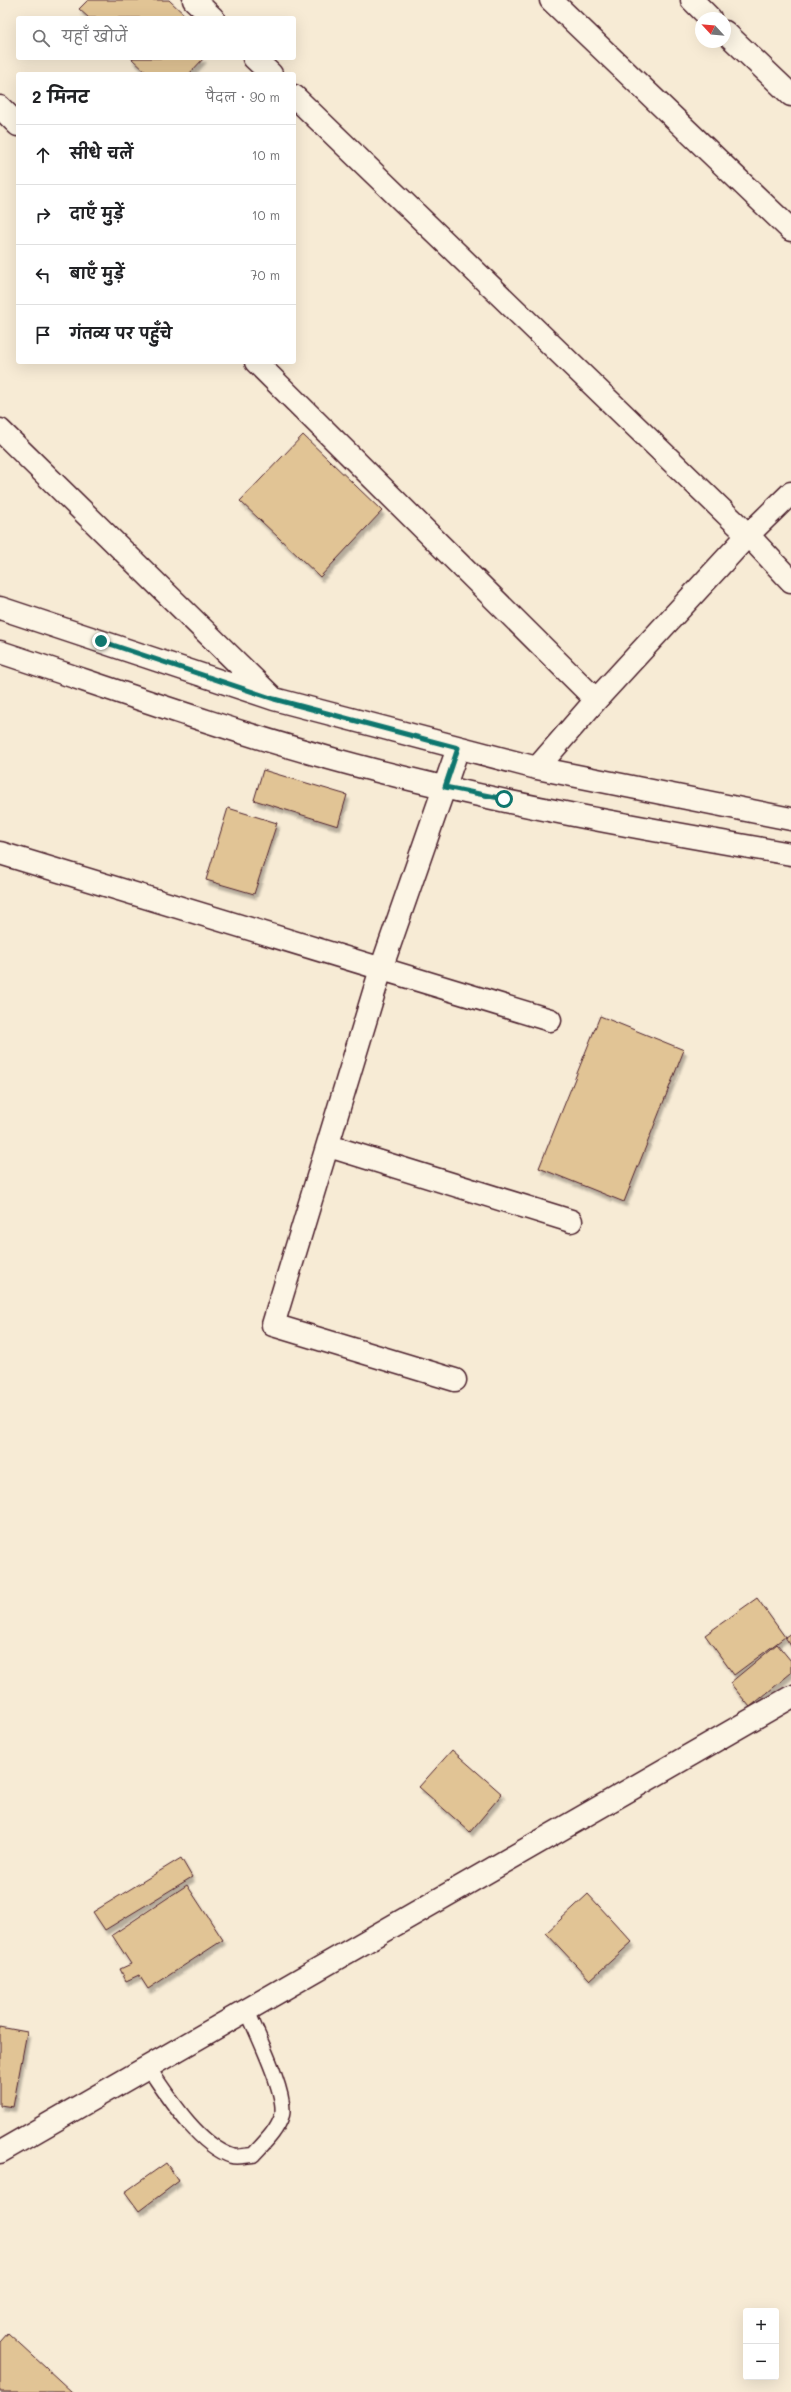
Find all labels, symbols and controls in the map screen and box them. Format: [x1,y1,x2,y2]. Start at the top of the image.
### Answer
north arrow [695,12,731,48]
search box [16,16,296,60]
text: यहाँ खोजें [62,26,127,46]
icon: search [30,27,52,49]
text: 2 मिनट [32,85,89,107]
text: पैदल · 90 m [206,88,280,105]
text: सीधे चलें [70,143,133,163]
icon: ahead [32,144,54,166]
text: 10 m [252,146,280,163]
text: दाएँ मुड़ें [70,203,124,223]
icon: right [32,204,54,226]
text: 10 m [252,206,280,223]
text: बाएँ मुड़ें [70,263,124,283]
icon: left [32,264,54,286]
text: 70 m [250,266,280,283]
text: गंतव्य पर पहुँचे [70,323,172,343]
icon: arrive [32,324,54,346]
route end [92,632,110,650]
route start [495,790,513,808]
map controls [743,2308,779,2380]
button: + [743,2308,779,2344]
button: − [743,2344,779,2380]

